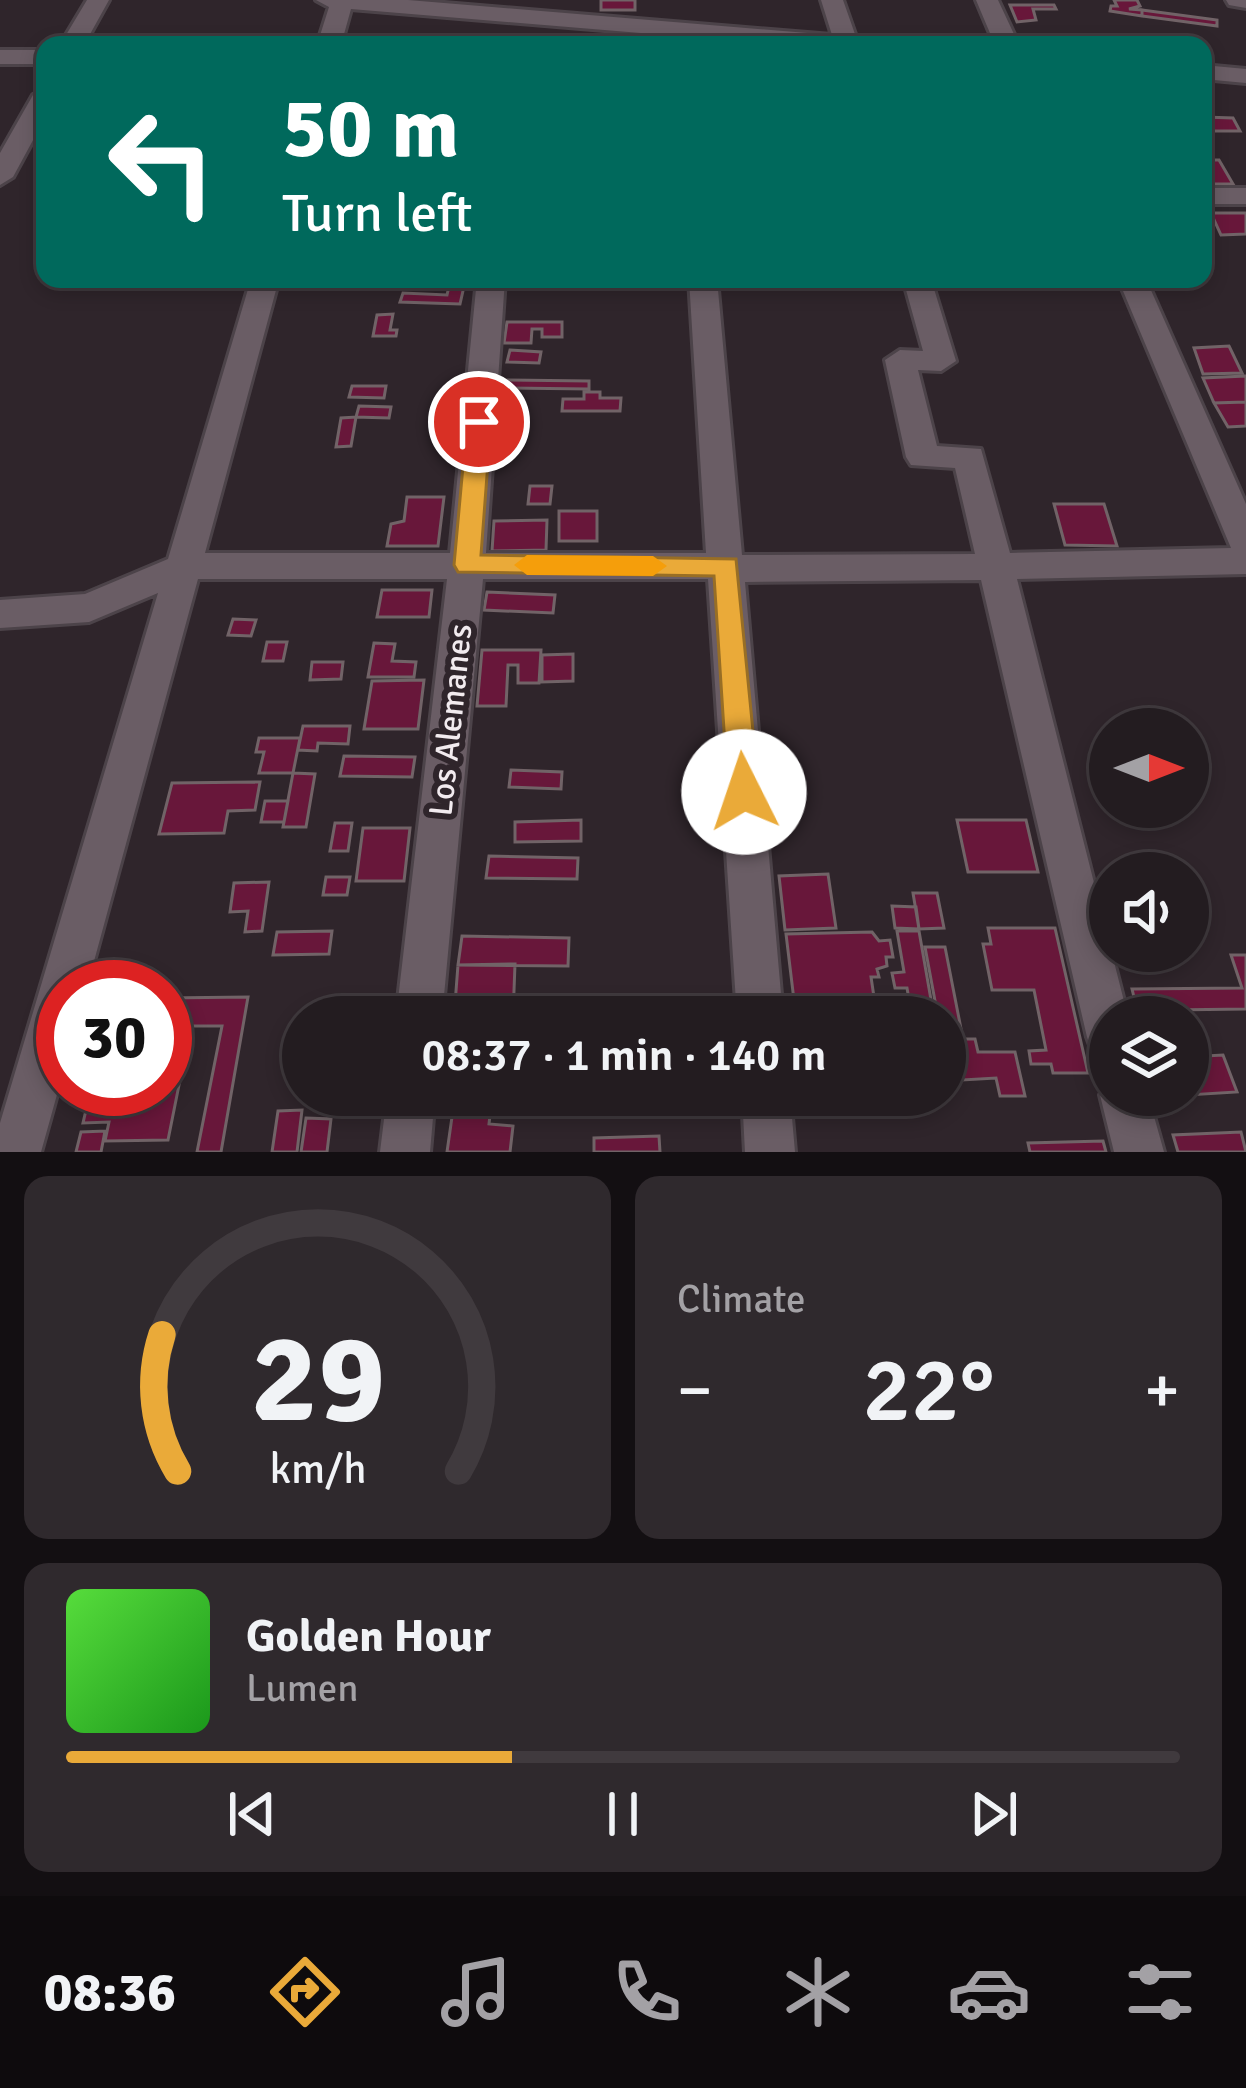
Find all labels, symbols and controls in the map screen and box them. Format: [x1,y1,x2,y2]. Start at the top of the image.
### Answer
text: 50 m [282,77,459,181]
icon: left [84,84,240,240]
text: Turn left [282,180,472,247]
pin [428,371,530,473]
icon: arrive [446,389,512,455]
street label: Los Alemanes [421,622,481,818]
north arrow [1089,708,1209,828]
map controls [1089,708,1209,1116]
position arrow [681,729,807,855]
button: sound [1089,852,1209,972]
speed limit sign: 30 [36,960,192,1116]
button: layers [1089,996,1209,1116]
text: 08:37 · 1 min · 140 m [422,1028,826,1083]
text: Climate [677,1275,806,1323]
text: 29 [250,1303,385,1456]
text: 22° [863,1335,994,1446]
text: − [677,1350,713,1431]
text: + [1144,1350,1180,1431]
text: km/h [269,1442,366,1495]
text: Golden Hour [246,1609,491,1664]
text: Lumen [246,1664,359,1712]
icon: previous [219,1781,285,1847]
icon: pause [590,1781,656,1847]
icon: next [961,1781,1027,1847]
icon: directions [263,1950,347,2034]
icon: music [434,1950,518,2034]
icon: phone [605,1950,689,2034]
icon: climate [776,1950,860,2034]
icon: car [947,1950,1031,2034]
icon: filters [1118,1950,1202,2034]
text: 08:36 [44,1959,176,2026]

